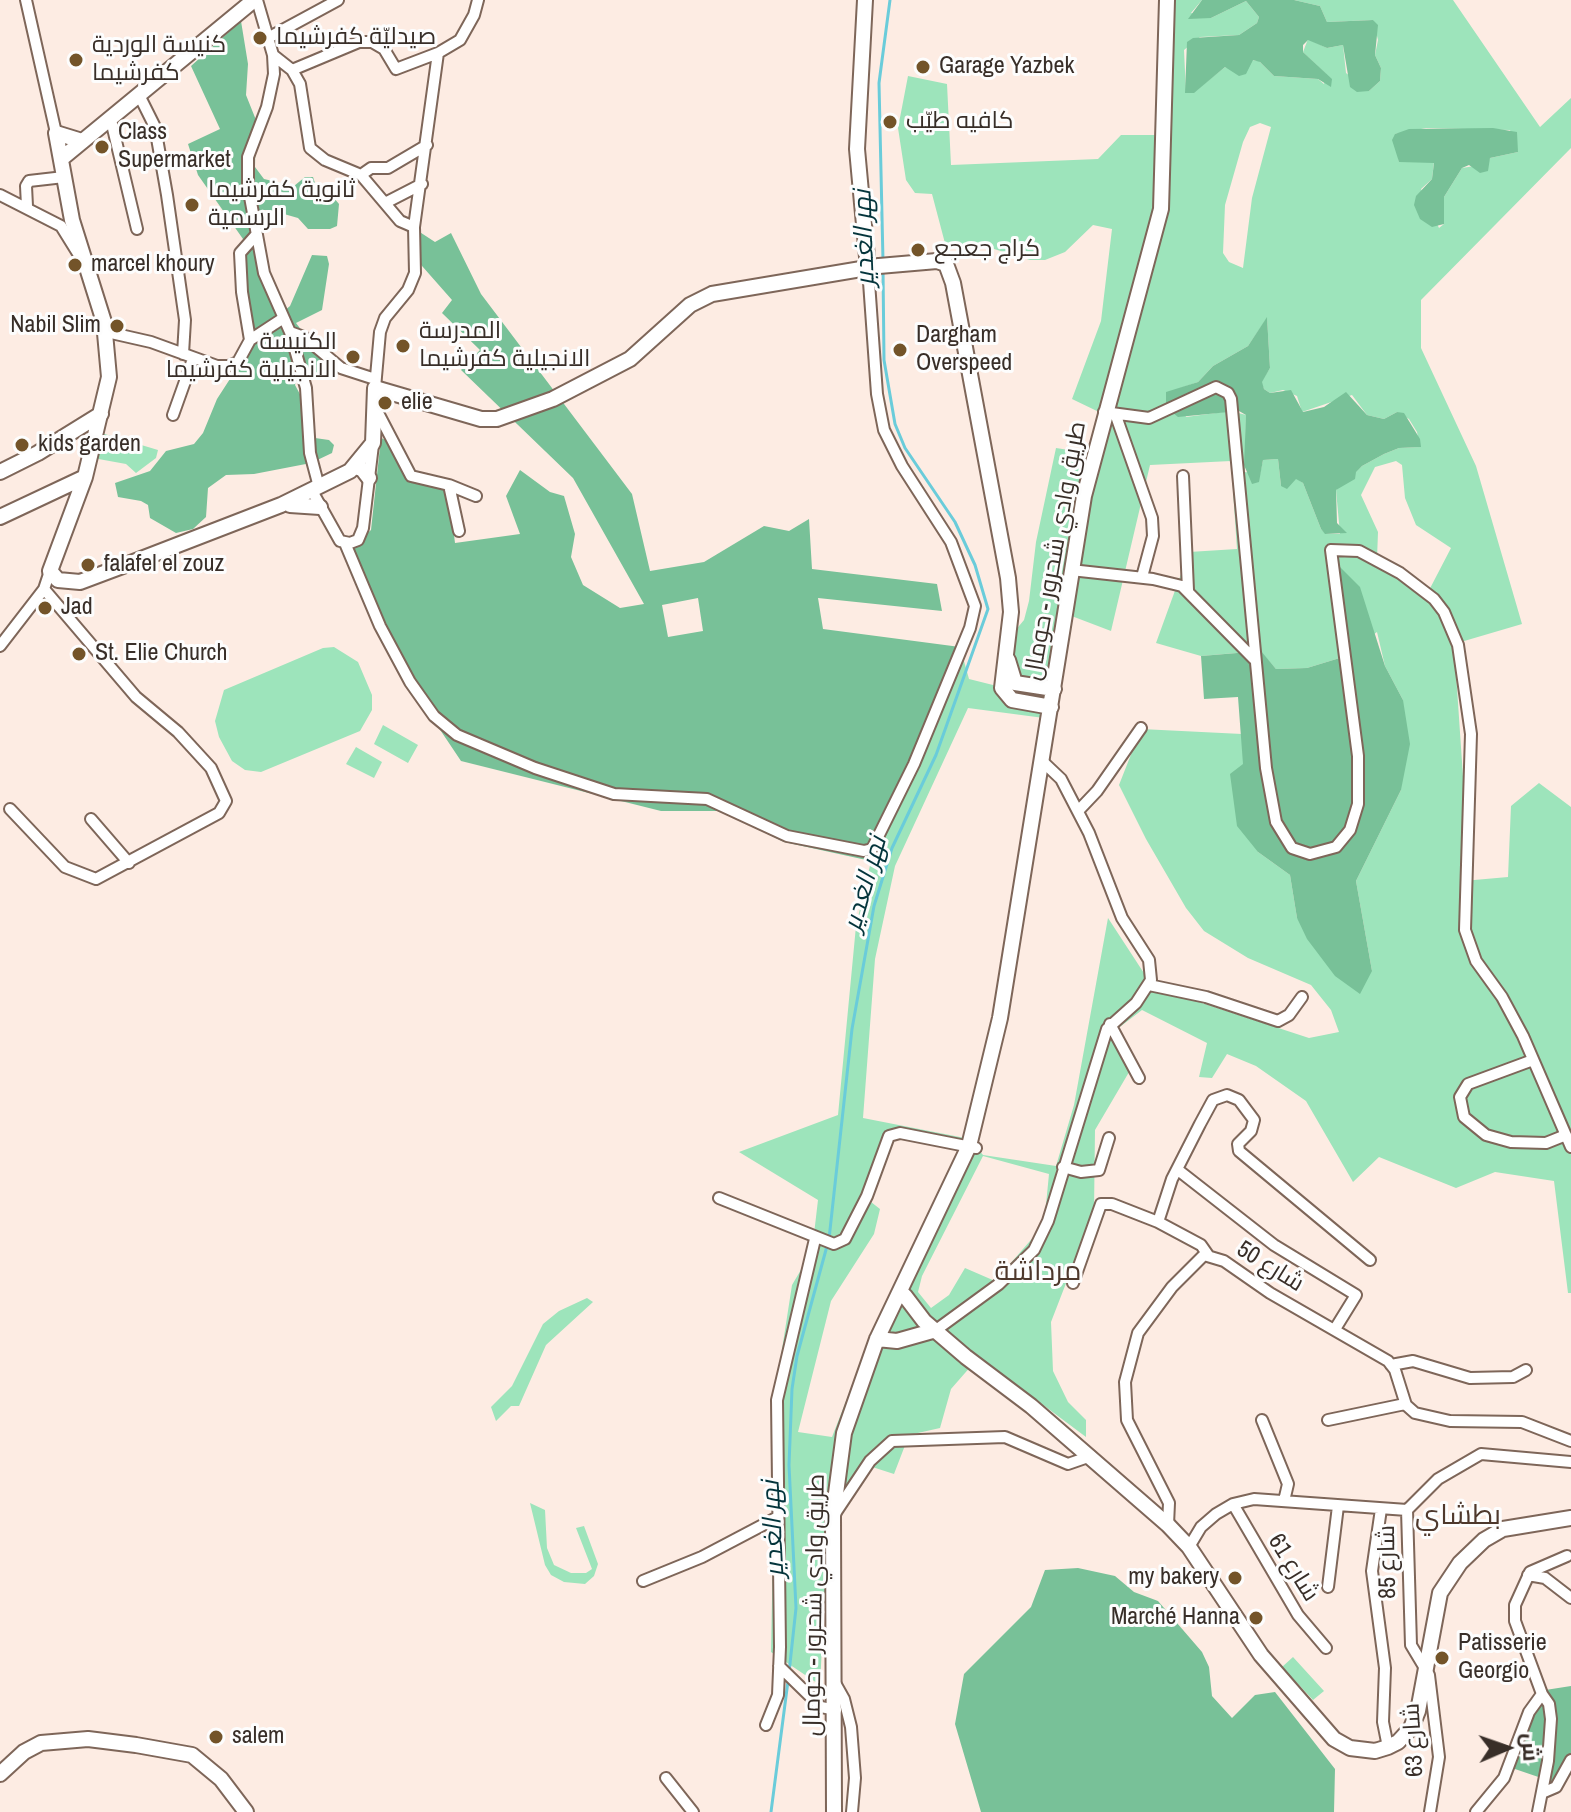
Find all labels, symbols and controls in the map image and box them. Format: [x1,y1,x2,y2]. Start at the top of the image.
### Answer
place label: صيدليّة كفرشيما [276,24,436,52]
marker: صيدليّة كفرشيما [251,29,269,47]
place label: كنيسة الوردية كفرشيما [92,32,226,88]
marker: كنيسة الوردية كفرشيما [67,51,85,69]
place label: Garage Yazbek [939,53,1074,81]
marker: Garage Yazbek [914,58,932,76]
place label: كافيه طيّب [906,108,1014,136]
marker: كافيه طيّب [881,113,899,131]
place label: Class Supermarket [118,119,231,175]
marker: Class Supermarket [93,138,111,156]
place label: ثانوية كفرشيما الرسمية [208,177,355,233]
water label: نهر الغدير [848,189,882,287]
marker: ثانوية كفرشيما الرسمية [183,196,201,214]
place label: كراج جعجع [934,236,1040,264]
marker: كراج جعجع [909,241,927,259]
place label: marcel khoury [91,251,215,279]
marker: marcel khoury [66,256,84,274]
place label: Nabil Slim [10,312,101,340]
marker: Nabil Slim [108,317,126,335]
place label: المدرسة الانجيلية كفرشيما [419,318,590,374]
place label: Dargham Overspeed [916,322,1012,378]
place label: الكنيسة الانجيلية كفرشيما [166,329,337,385]
marker: المدرسة الانجيلية كفرشيما [394,337,412,355]
marker: Dargham Overspeed [891,341,909,359]
marker: الكنيسة الانجيلية كفرشيما [344,348,362,366]
place label: elie [401,389,433,417]
marker: elie [376,394,394,412]
street label: طريق وادي شحرور - حومال [1019,419,1093,683]
place label: kids garden [38,431,141,459]
marker: kids garden [13,436,31,454]
place label: falafel el zouz [104,551,224,579]
marker: falafel el zouz [79,556,97,574]
place label: Jad [61,594,93,622]
marker: Jad [36,599,54,617]
place label: St. Elie Church [95,640,227,668]
marker: St. Elie Church [70,645,88,663]
water label: نهر الغدير [838,833,894,935]
street label: شارع 50 [1231,1235,1309,1299]
district label: مرداشة [995,1255,1081,1289]
street label: طريق وادي شحرور - حومال [798,1474,832,1736]
water label: نهر الغدير [756,1480,792,1578]
district label: بطشاي [1415,1499,1501,1533]
street label: شارع 85 [1373,1525,1403,1599]
street label: شارع 61 [1261,1529,1325,1607]
place label: my bakery [1128,1564,1219,1592]
marker: my bakery [1226,1569,1244,1587]
place label: Marché Hanna [1111,1604,1240,1632]
marker: Marché Hanna [1247,1609,1265,1627]
place label: Patisserie Georgio [1458,1630,1547,1686]
marker: Patisserie Georgio [1433,1649,1451,1667]
street label: شارع 63 [1398,1702,1430,1778]
north arrow [1467,1708,1547,1788]
place label: salem [232,1723,284,1751]
marker: salem [207,1728,225,1746]
text: ش [1516,1733,1546,1762]

